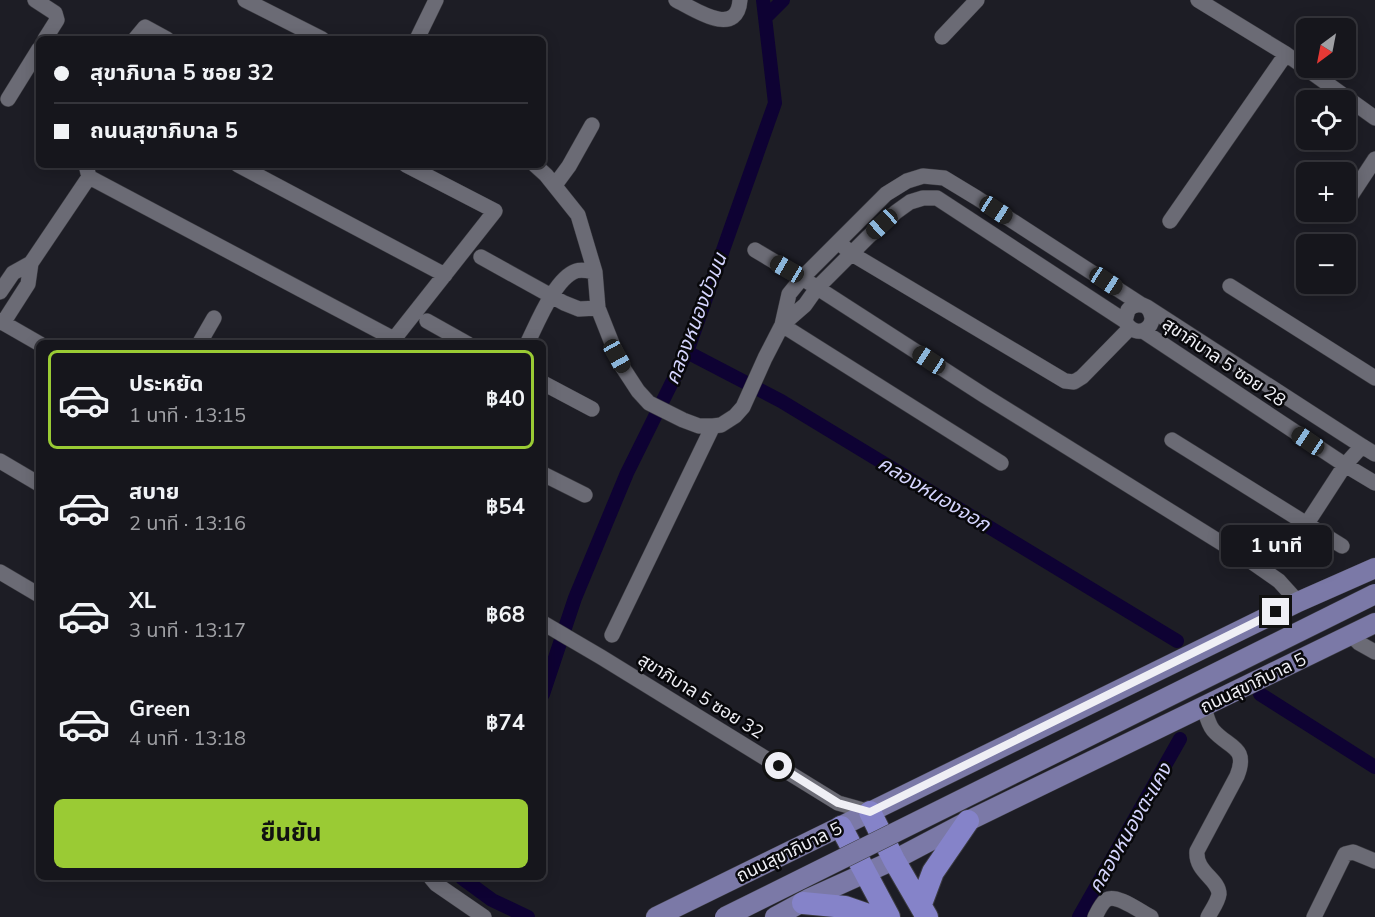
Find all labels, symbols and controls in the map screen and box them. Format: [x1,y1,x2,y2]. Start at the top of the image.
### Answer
north arrow [1296,18,1356,78]
map controls [1296,18,1356,294]
text: สุขาภิบาล 5 ซอย 32 [90,58,274,88]
button: locate [1296,90,1356,150]
text: ถนนสุขาภิบาล 5 [90,116,238,146]
button: + [1296,162,1356,222]
car [976,193,1016,227]
car [863,205,901,243]
button: − [1296,234,1356,294]
water label: คลองหนองบัวมน [659,248,734,389]
car [767,252,807,286]
car [1086,264,1126,298]
street label: สุขาภิบาล 5 ซอย 28 [1158,312,1290,412]
car [600,336,634,376]
car [909,343,949,377]
text: ประหยัด [129,369,204,399]
icon: car [57,373,111,427]
text: ฿40 [486,384,525,414]
text: 1 นาที · 13:15 [129,402,246,429]
car [1288,423,1328,459]
water label: คลองหนองจอก [873,450,996,539]
text: สบาย [129,477,179,507]
icon: car [57,481,111,535]
text: ฿54 [486,492,525,522]
text: 2 นาที · 13:16 [129,510,246,537]
callout: 1 นาที [1220,525,1332,567]
text: 1 นาที [1251,532,1302,559]
text: XL [129,586,156,616]
icon: car [57,589,111,643]
route end [1262,598,1289,625]
text: ฿68 [486,600,525,630]
text: 3 นาที · 13:17 [129,617,246,644]
street label: ถนนสุขาภิบาล 5 [1196,647,1310,719]
street label: สุขาภิบาล 5 ซอย 32 [634,648,768,744]
text: Green [129,694,190,724]
icon: car [57,697,111,751]
text: ฿74 [486,708,525,738]
text: 4 นาที · 13:18 [129,725,246,752]
route start [765,752,792,779]
water label: คลองหนองตะแคง [1082,757,1179,898]
button: ยืนยัน [54,799,528,868]
street label: ถนนสุขาภิบาล 5 [732,816,846,888]

